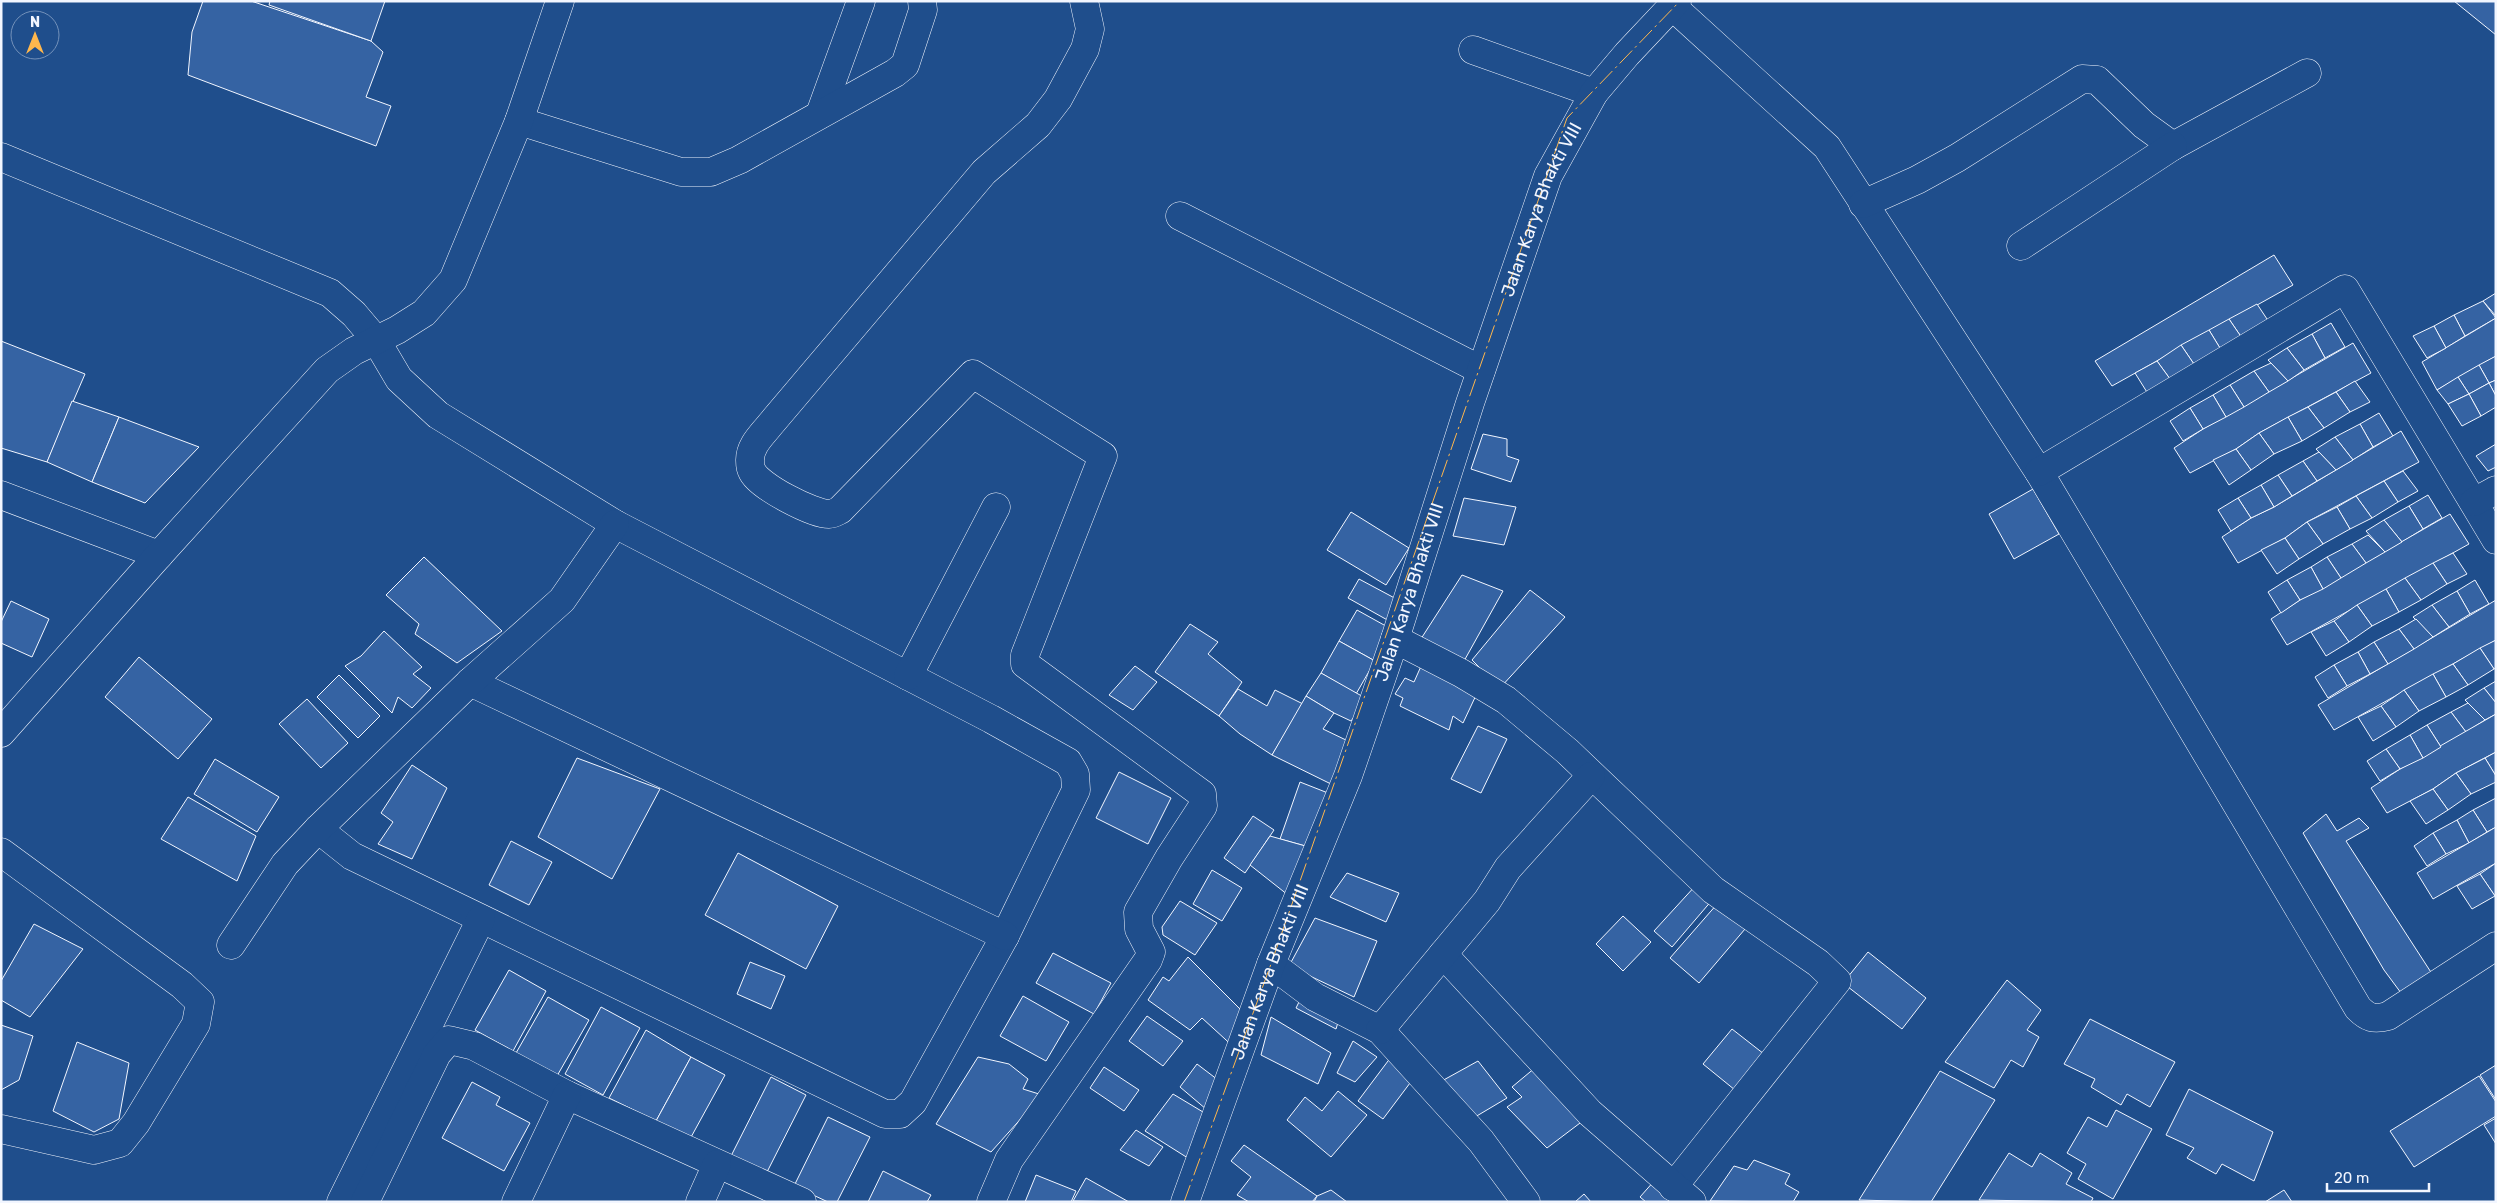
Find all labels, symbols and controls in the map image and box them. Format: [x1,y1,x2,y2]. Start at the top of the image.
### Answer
north arrow [10,10,60,60]
text: N [30,14,40,31]
street label: Jalan Karya Bhakti VIII [1496,119,1586,300]
street label: Jalan Karya Bhakti VIII [1370,500,1449,684]
street label: Jalan Karya Bhakti VIII [1226,881,1313,1063]
scale bar [2327,1160,2430,1192]
text: 20 m [2334,1169,2369,1187]

